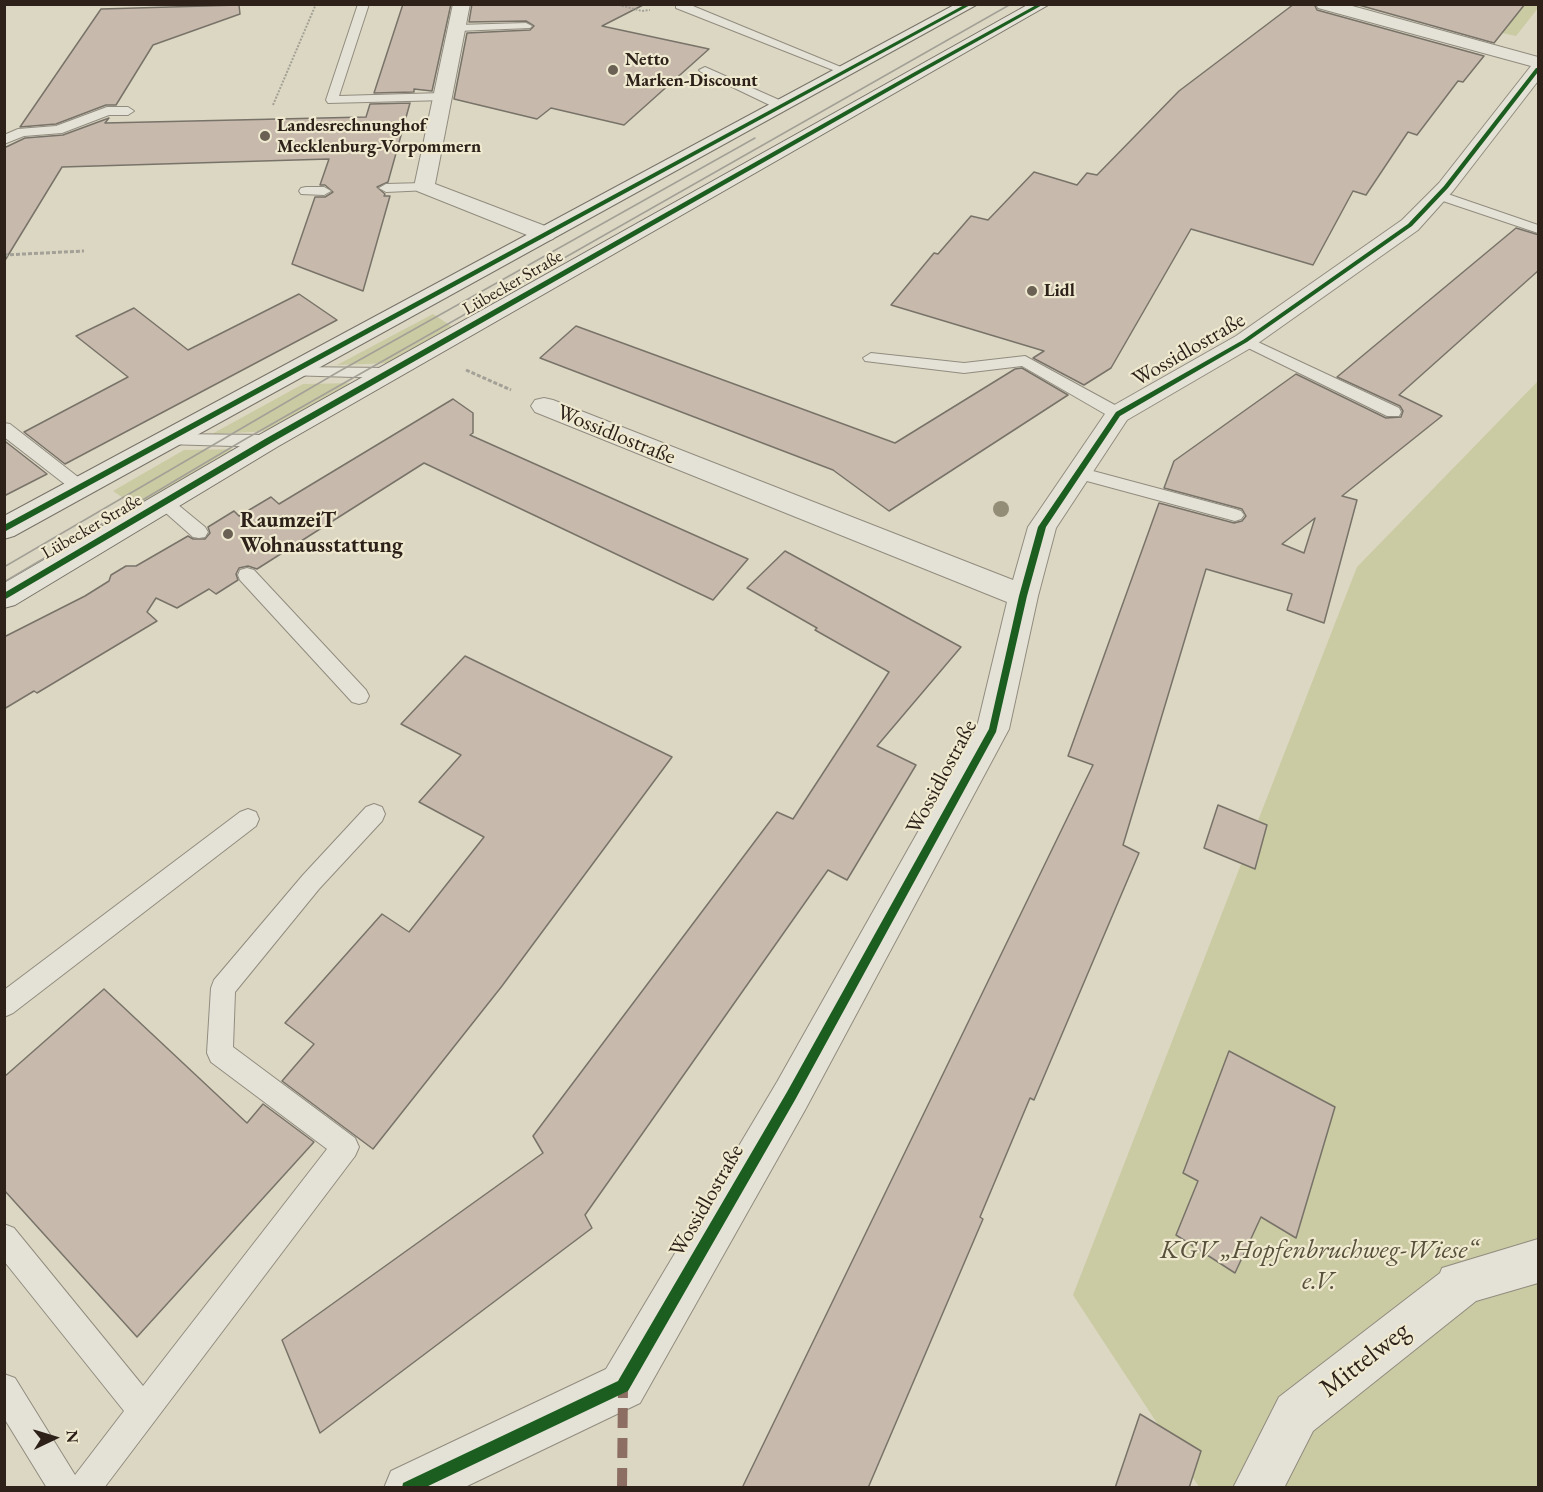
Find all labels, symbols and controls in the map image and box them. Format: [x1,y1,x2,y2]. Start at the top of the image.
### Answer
place label: Netto Marken-Discount [625,49,758,92]
marker: Netto Marken-Discount [606,63,620,77]
place label: Landesrechnunghof Mecklenburg-Vorpommern [277,115,481,158]
marker: Landesrechnunghof Mecklenburg-Vorpommern [258,129,272,143]
street label: Lübecker Straße [459,246,567,320]
place label: Lidl [1044,280,1075,302]
marker: Lidl [1025,284,1039,298]
street label: Wossidlostraße [1128,307,1250,393]
street label: Wossidlostraße [553,399,679,471]
street label: Lübecker Straße [38,490,146,564]
place label: RaumzeiT Wohnausstattung [240,508,403,560]
marker: RaumzeiT Wohnausstattung [221,527,235,541]
street label: Wossidlostraße [901,715,983,839]
street label: Wossidlostraße [664,1140,750,1262]
park label: KGV „Hopfenbruchweg-Wiese“ e.V. [1160,1235,1478,1298]
street label: Mittelweg [1314,1315,1416,1405]
north arrow [24,1408,84,1468]
text: N [62,1430,83,1444]

